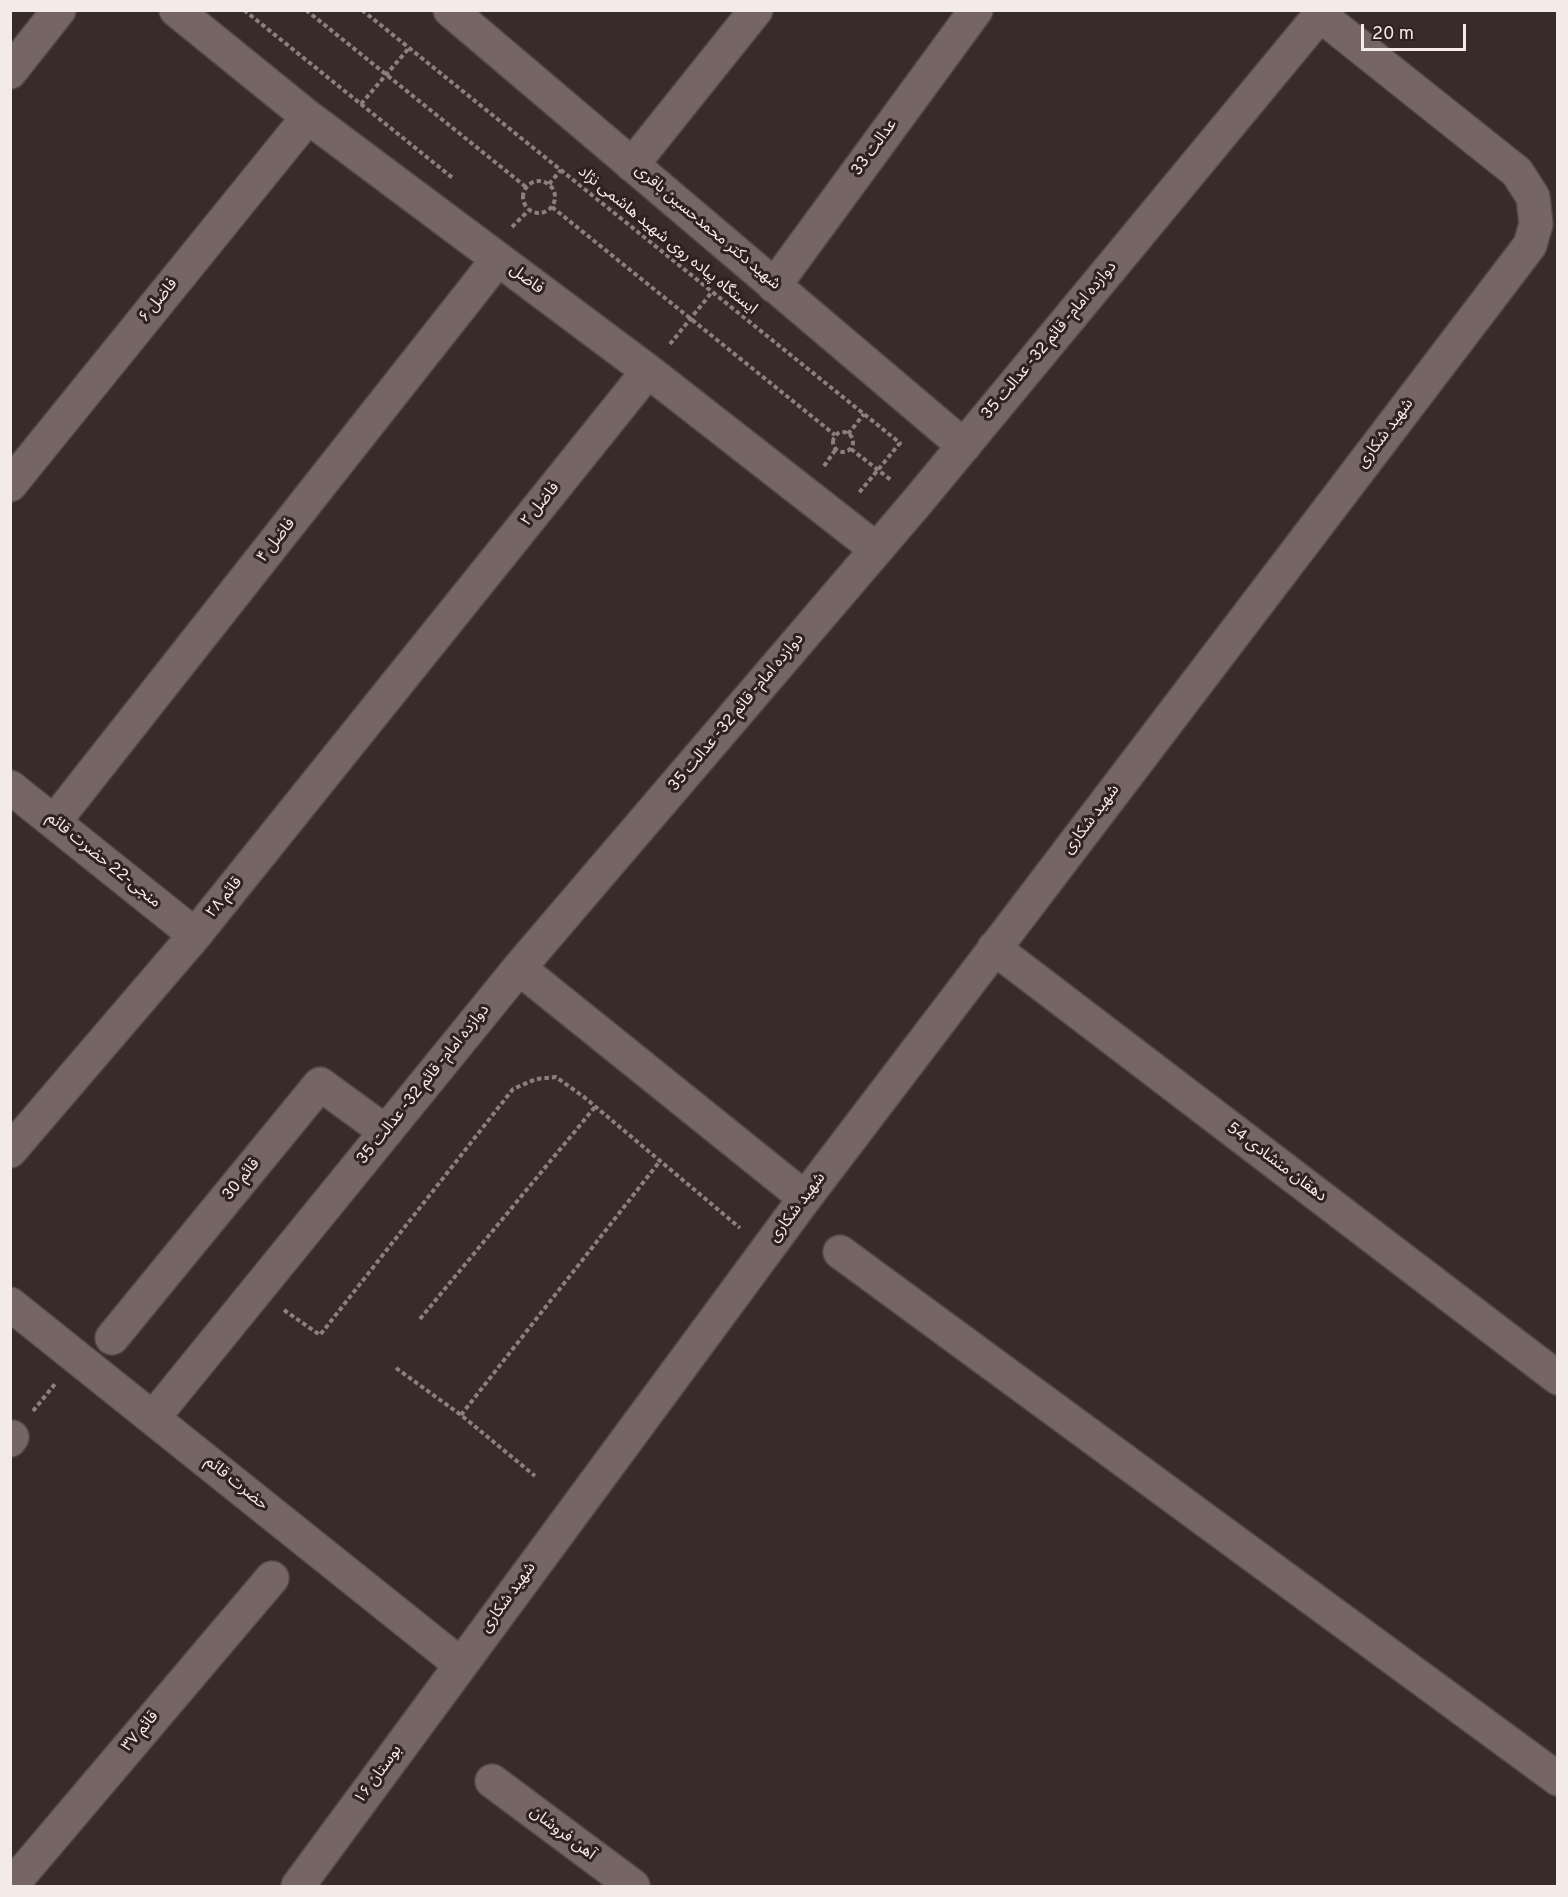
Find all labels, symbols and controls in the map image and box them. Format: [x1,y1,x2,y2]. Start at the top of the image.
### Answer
scale bar [1364,12,1469,50]
text: 20 m [1372,23,1414,46]
street label: عدالت 33 [848,116,902,180]
street label: شهید دکتر محمدحسین باقری [630,161,784,295]
street label: ایستگاه پیاده روی شهید هاشمی نژاد [573,163,761,319]
street label: دوازده امام- قائم 32- عدالت 35 [978,258,1122,424]
street label: فاضل [505,261,547,299]
street label: فاضل ۶ [136,275,182,327]
street label: شهید شکاری [1354,395,1418,473]
street label: فاضل ۲ [518,479,564,531]
street label: فاضل ۴ [254,515,300,567]
street label: دوازده امام- قائم 32- عدالت 35 [665,630,809,796]
street label: شهید شکاری [1060,781,1124,859]
street label: منجی-22 حضرت قائم [42,809,164,913]
street label: قائم ۲۸ [203,874,247,922]
street label: دوازده امام- قائم 32- عدالت 35 [354,1001,494,1169]
street label: دهقان منشادی 54 [1222,1119,1330,1207]
street label: قائم 30 [219,1155,265,1205]
street label: شهید شکاری [766,1169,830,1247]
street label: حضرت قائم [201,1453,271,1515]
street label: شهید شکاری [477,1559,541,1637]
street label: قائم ۳۷ [118,1708,164,1756]
street label: بوستان ۱۶ [351,1742,407,1808]
street label: آهن فروشان [525,1803,599,1865]

